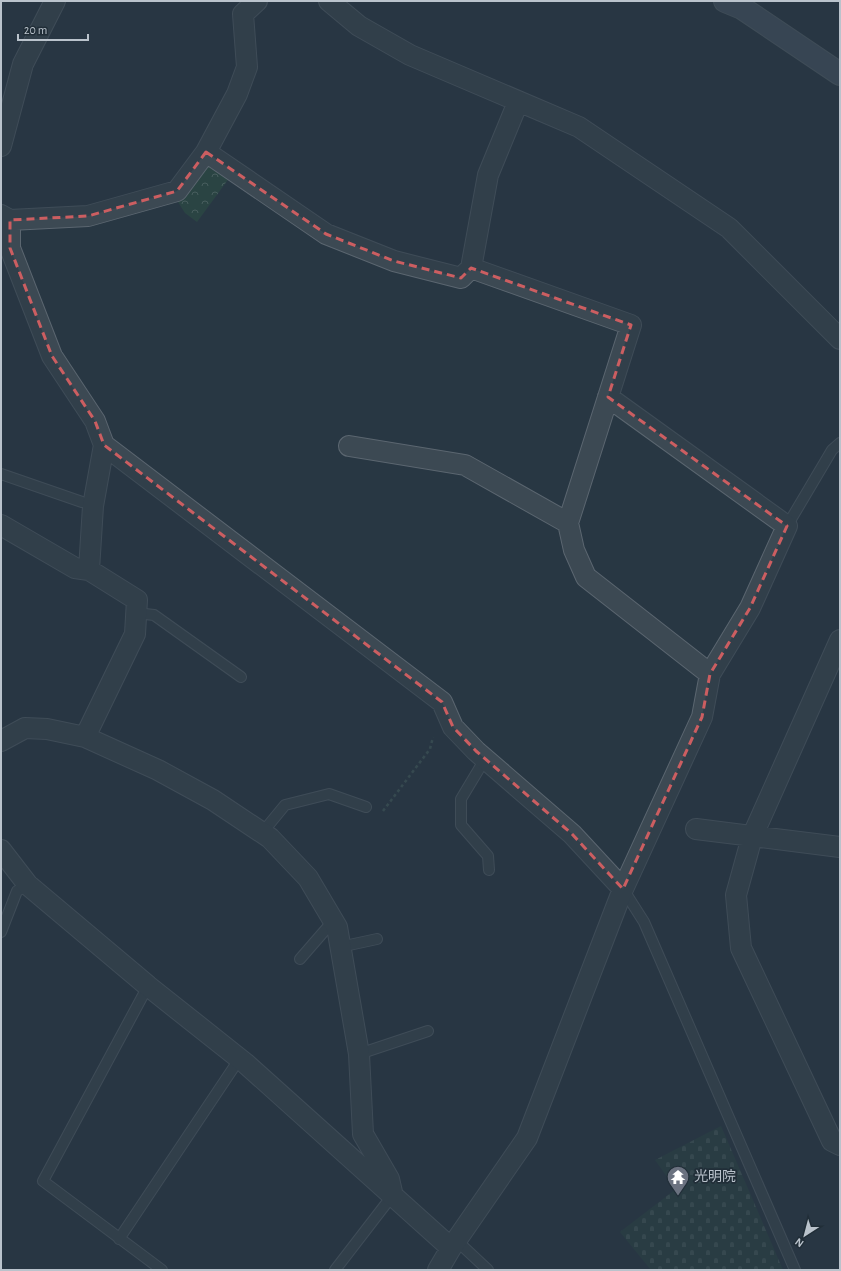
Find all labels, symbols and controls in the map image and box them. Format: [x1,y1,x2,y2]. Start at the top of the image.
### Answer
scale bar [18,16,88,42]
text: 20 m [24,24,47,36]
temple icon: 光明院 [665,1164,691,1197]
place label: 光明院 [694,1169,736,1184]
north arrow [785,1215,825,1255]
text: N [793,1236,806,1249]

